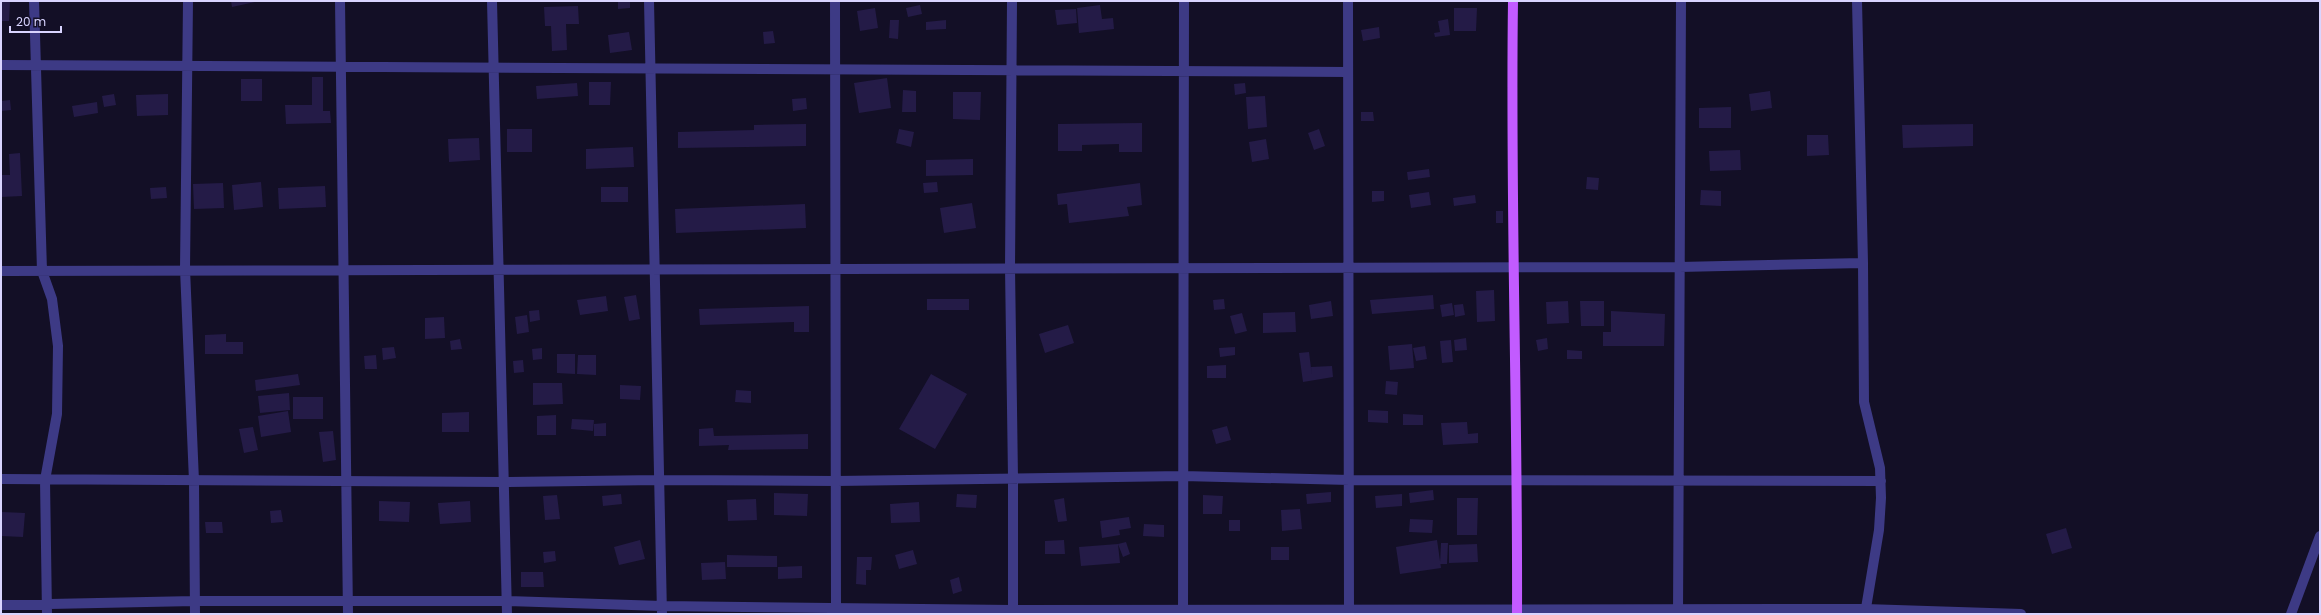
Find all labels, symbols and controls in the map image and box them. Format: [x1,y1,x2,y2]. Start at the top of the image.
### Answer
scale bar [10,8,61,34]
text: 20 m [16,13,46,30]

